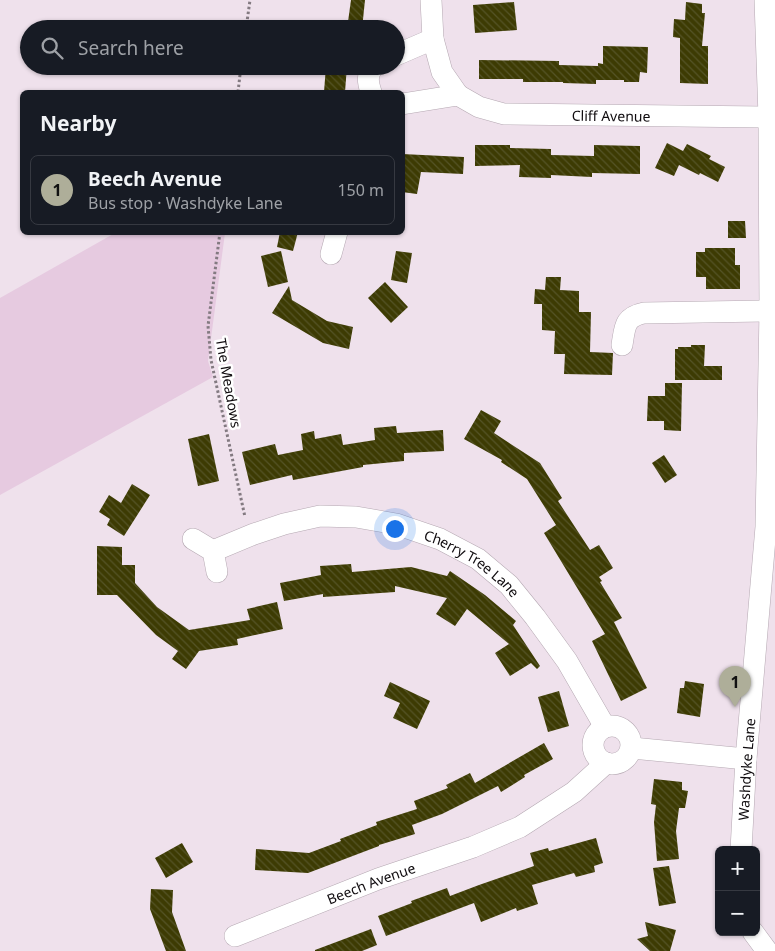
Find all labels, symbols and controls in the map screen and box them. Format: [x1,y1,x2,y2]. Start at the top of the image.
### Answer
search box [20,20,405,75]
icon: search [38,34,66,62]
text: Search here [78,35,184,61]
street label: Cliff Avenue [572,105,651,125]
text: Nearby [40,109,116,137]
text: Beech Avenue [88,166,222,192]
text: 1 [52,179,62,201]
text: 150 m [337,179,384,201]
text: Bus stop · Washdyke Lane [88,192,283,214]
street label: The Meadows [212,337,246,430]
your location [382,516,408,542]
street label: Cherry Tree Lane [422,525,524,601]
pin: 1 [719,666,751,707]
street label: Washdyke Lane [733,717,759,821]
map controls [715,846,760,936]
button: + [715,846,760,891]
street label: Beech Avenue [324,858,418,908]
button: − [715,891,760,936]

